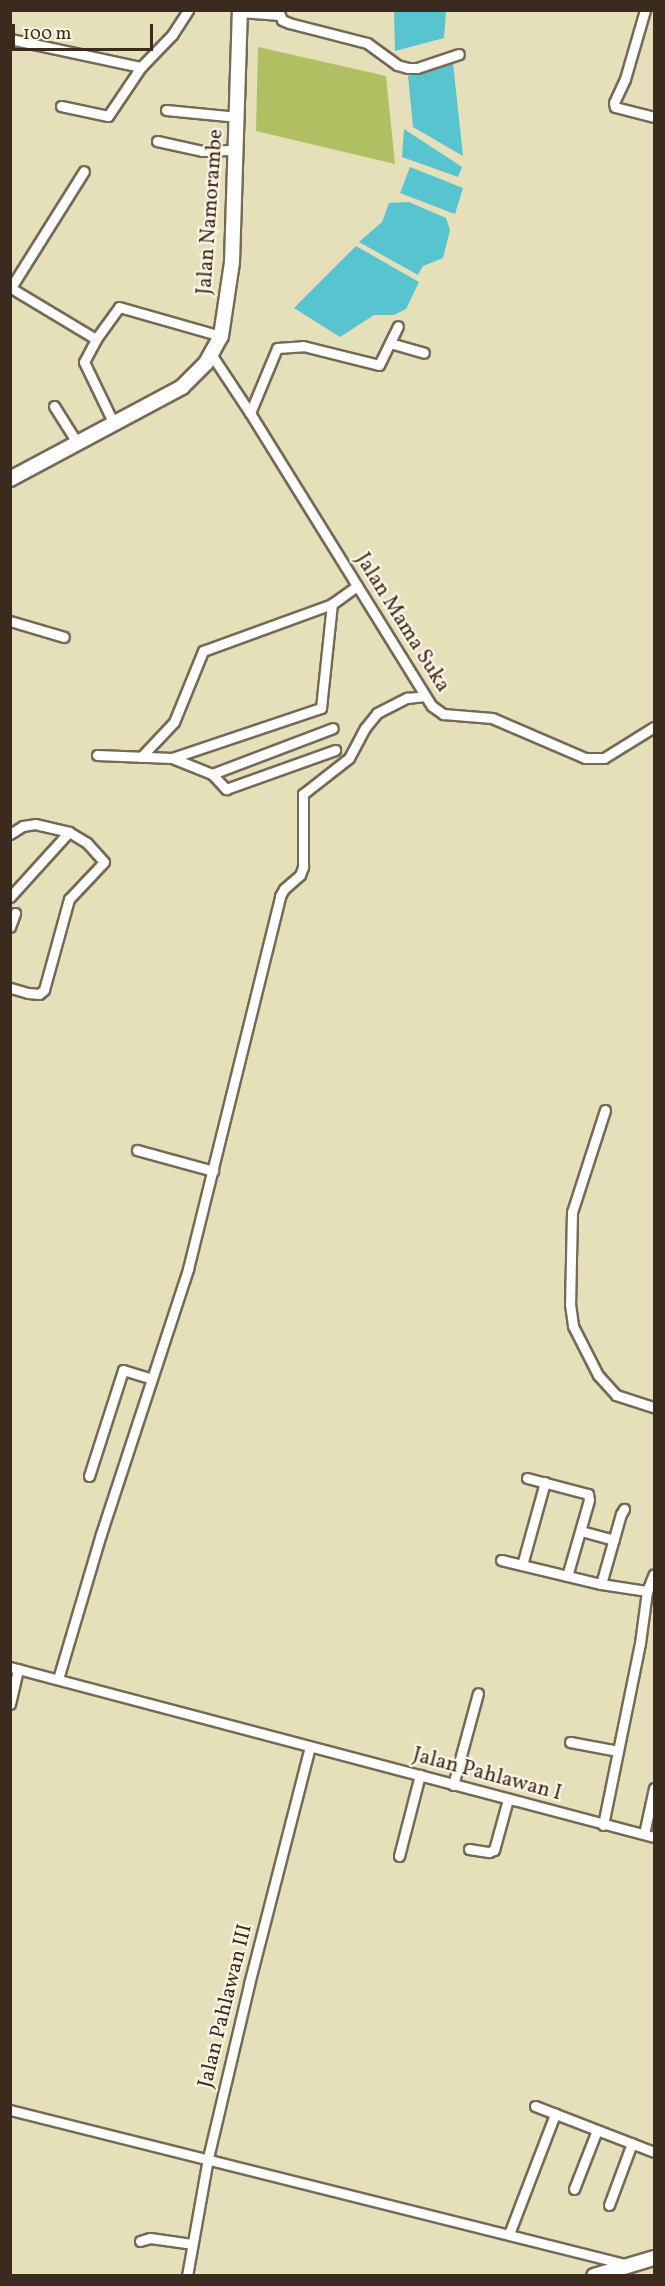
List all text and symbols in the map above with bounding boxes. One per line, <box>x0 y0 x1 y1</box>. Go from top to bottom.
scale bar <box>15 12 156 50</box>
text: 100 m <box>23 22 72 47</box>
street label: Jalan Namorambe <box>193 128 229 296</box>
street label: Jalan Mama Suka <box>349 549 455 697</box>
street label: Jalan Pahlawan I <box>410 1743 564 1807</box>
street label: Jalan Pahlawan III <box>193 1922 259 2090</box>

